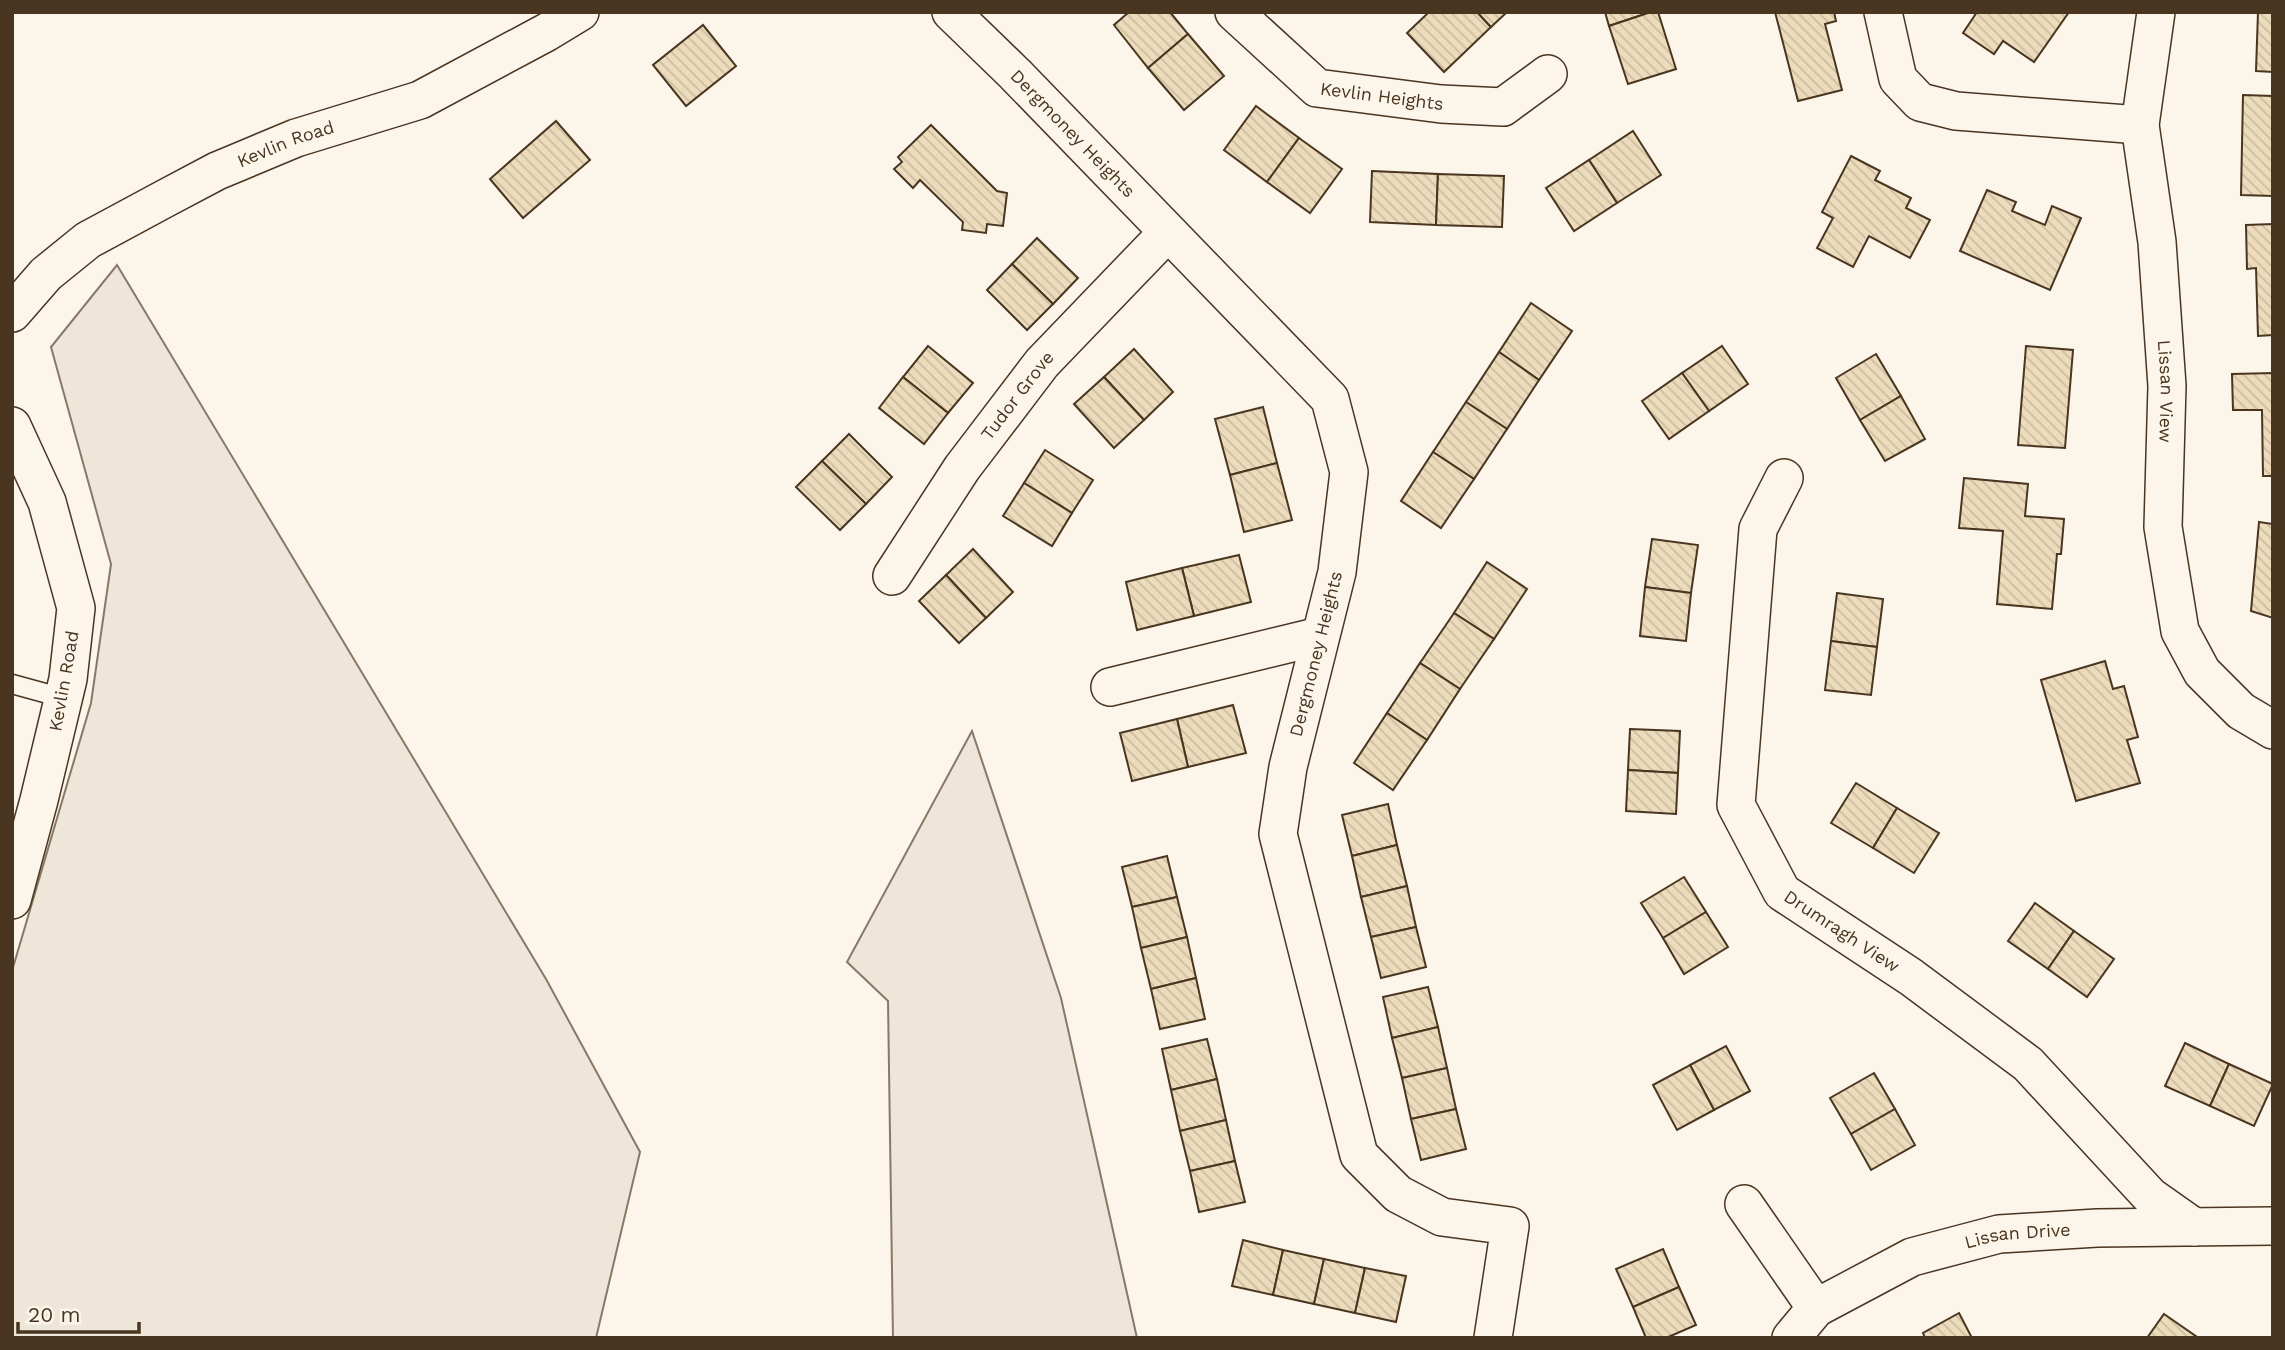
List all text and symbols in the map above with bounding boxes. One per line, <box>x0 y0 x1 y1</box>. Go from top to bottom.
street label: Dergmoney Heights <box>1006 65 1140 201</box>
street label: Kevlin Heights <box>1319 78 1445 114</box>
street label: Kevlin Road <box>234 116 337 171</box>
street label: Lissan View <box>2154 339 2178 443</box>
street label: Tudor Grove <box>976 346 1058 444</box>
street label: Dergmoney Heights <box>1285 569 1346 739</box>
street label: Kevlin Road <box>44 629 83 733</box>
street label: Drumragh View <box>1780 885 1904 976</box>
street label: Lissan Drive <box>1962 1219 2071 1253</box>
scale bar <box>18 1290 138 1334</box>
text: 20 m <box>28 1302 80 1327</box>

